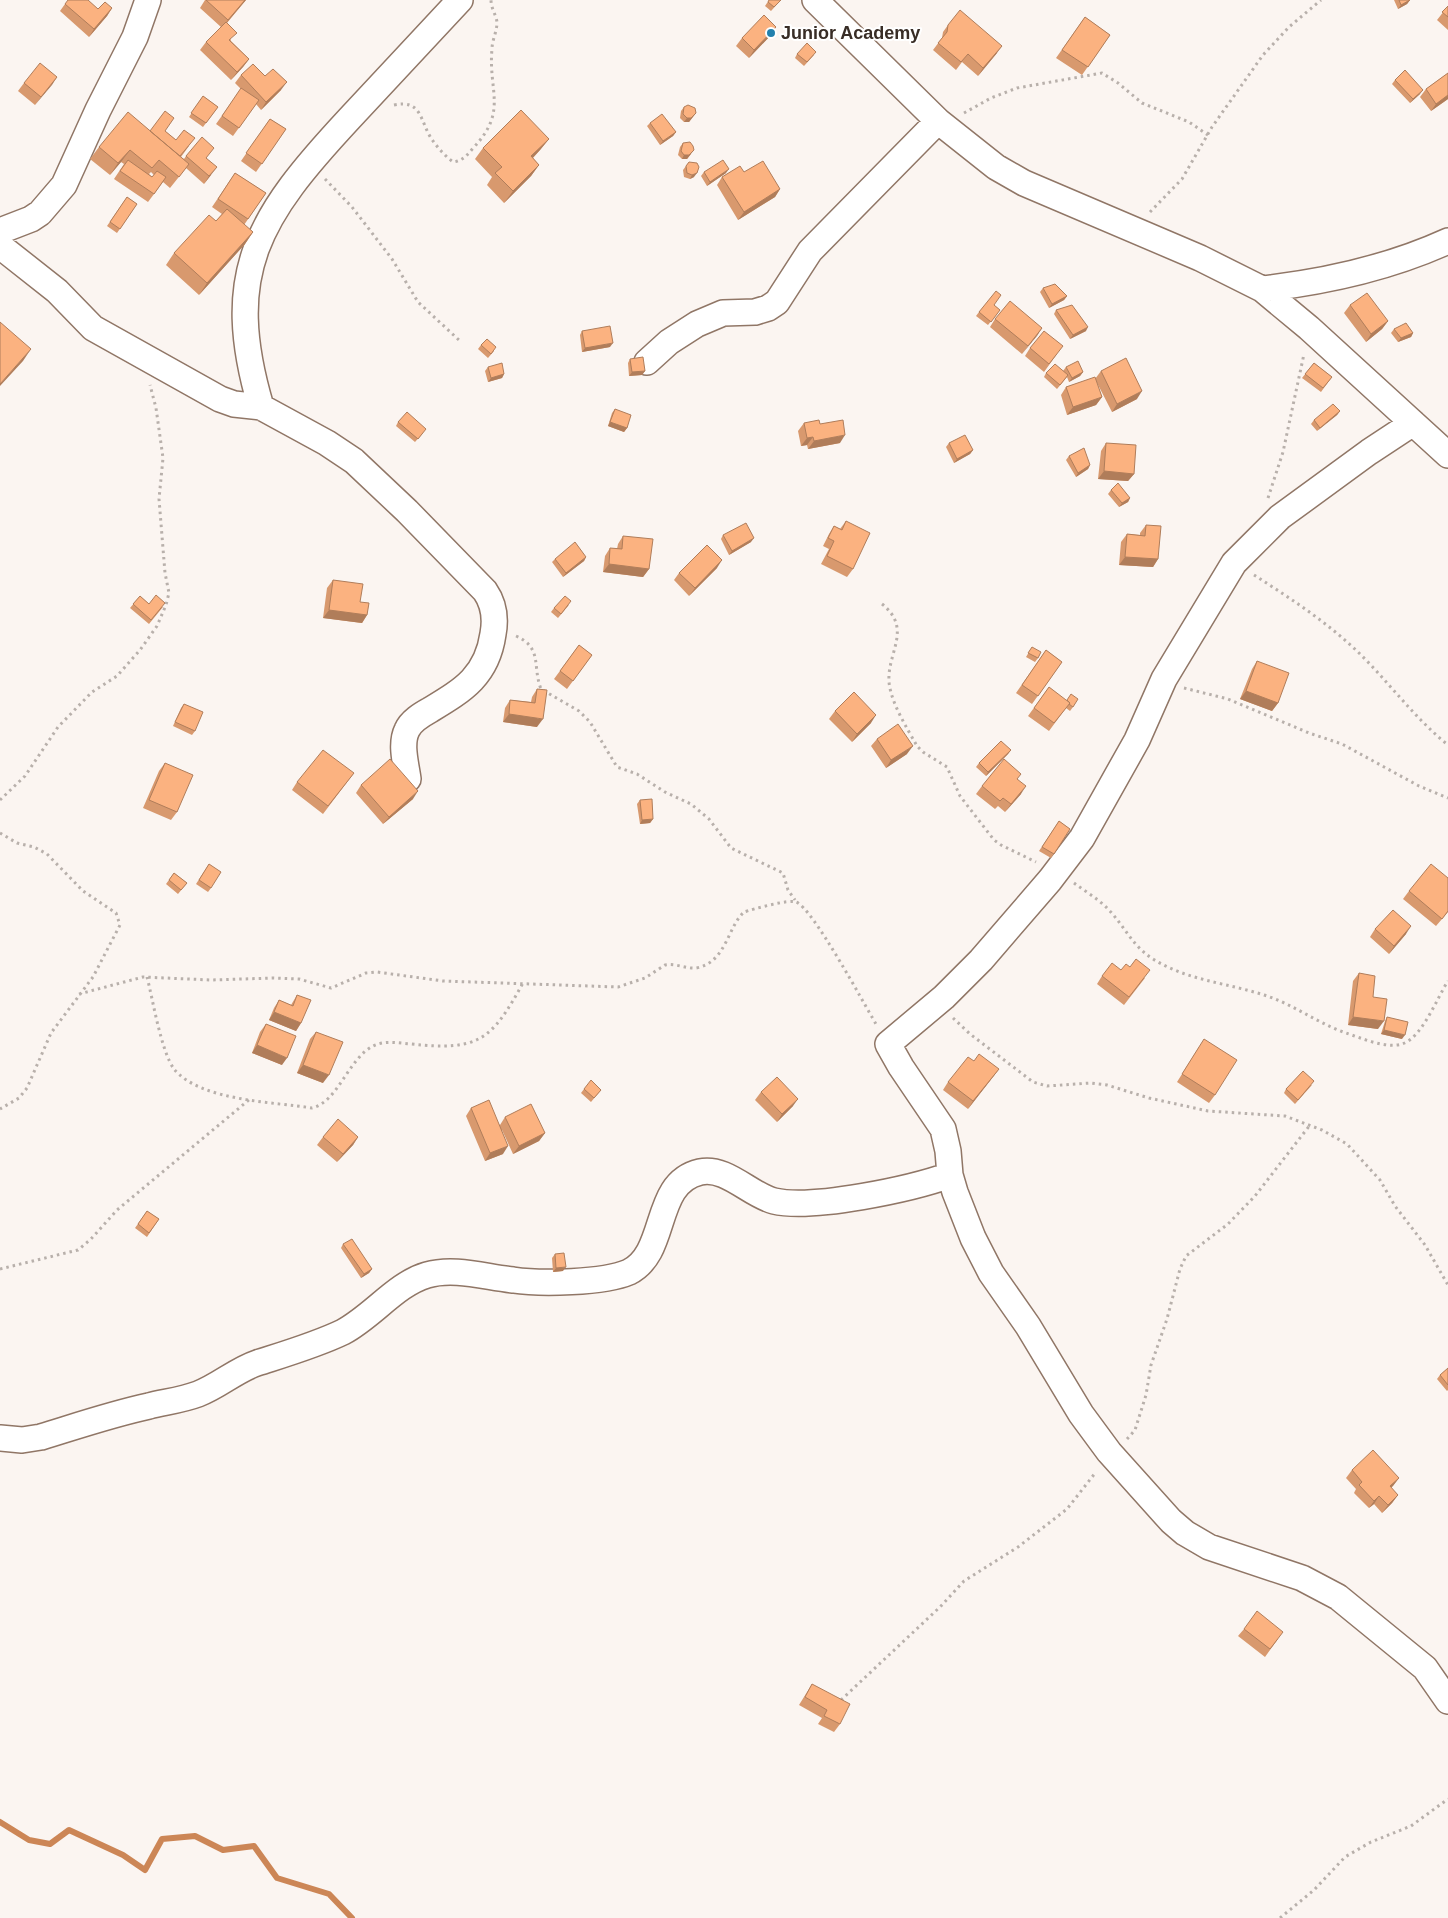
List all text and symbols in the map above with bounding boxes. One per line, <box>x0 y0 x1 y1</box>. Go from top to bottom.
place label: Junior Academy <box>781 23 920 43</box>
marker: Junior Academy <box>765 27 777 39</box>

